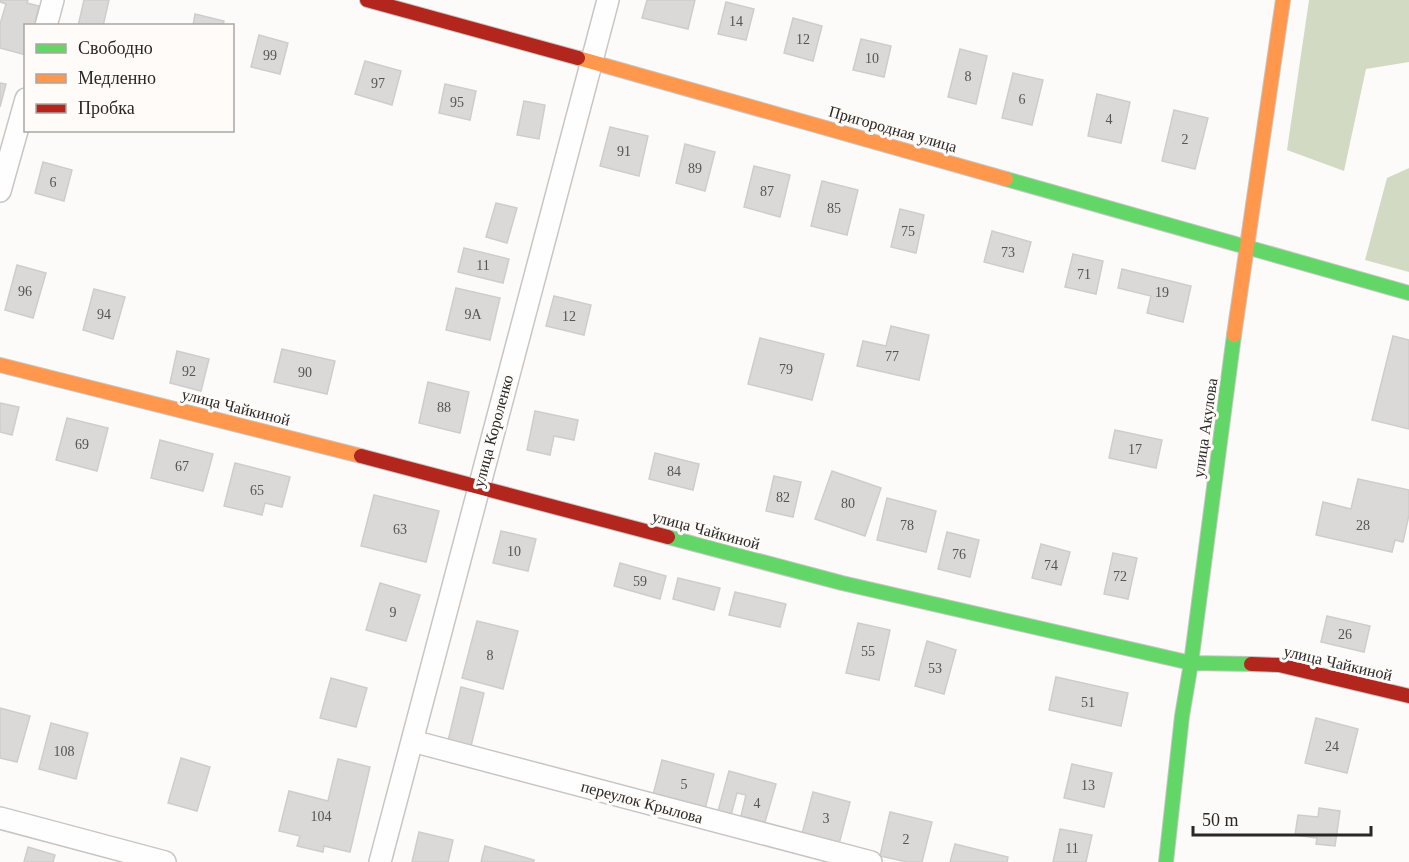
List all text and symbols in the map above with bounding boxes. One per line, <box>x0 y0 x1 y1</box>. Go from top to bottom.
house number: 14 <box>729 14 743 29</box>
legend <box>24 24 234 132</box>
house number: 12 <box>796 32 810 47</box>
text: Свободно <box>78 38 153 58</box>
house number: 99 <box>263 48 277 63</box>
house number: 10 <box>865 51 879 66</box>
text: Медленно <box>78 68 156 88</box>
house number: 8 <box>965 69 972 84</box>
house number: 97 <box>371 76 385 91</box>
house number: 6 <box>1019 92 1026 107</box>
house number: 95 <box>450 95 464 110</box>
text: Пробка <box>78 98 135 118</box>
street label: Пригородная улица <box>827 103 959 156</box>
house number: 4 <box>1106 112 1113 127</box>
house number: 2 <box>1182 132 1189 147</box>
house number: 91 <box>617 144 631 159</box>
house number: 89 <box>688 161 702 176</box>
house number: 6 <box>50 175 57 190</box>
house number: 87 <box>760 184 774 199</box>
house number: 85 <box>827 201 841 216</box>
house number: 75 <box>901 224 915 239</box>
house number: 73 <box>1001 245 1015 260</box>
house number: 11 <box>476 258 490 273</box>
house number: 71 <box>1077 267 1091 282</box>
house number: 96 <box>18 284 32 299</box>
house number: 19 <box>1155 285 1169 300</box>
house number: 94 <box>97 307 111 322</box>
house number: 9А <box>464 307 482 322</box>
house number: 12 <box>562 309 576 324</box>
house number: 77 <box>885 349 899 364</box>
house number: 79 <box>779 362 793 377</box>
house number: 92 <box>182 364 196 379</box>
house number: 90 <box>298 365 312 380</box>
street label: улица Короленко <box>470 373 517 489</box>
street label: улица Акулова <box>1190 377 1221 479</box>
street label: улица Чайкиной <box>180 385 292 430</box>
house number: 88 <box>437 400 451 415</box>
house number: 69 <box>75 437 89 452</box>
house number: 17 <box>1128 442 1142 457</box>
house number: 67 <box>175 459 189 474</box>
house number: 84 <box>667 464 681 479</box>
house number: 65 <box>250 483 264 498</box>
house number: 82 <box>776 490 790 505</box>
house number: 80 <box>841 496 855 511</box>
street label: улица Чайкиной <box>650 507 762 554</box>
house number: 78 <box>900 518 914 533</box>
house number: 28 <box>1356 518 1370 533</box>
house number: 63 <box>393 522 407 537</box>
house number: 10 <box>507 544 521 559</box>
house number: 76 <box>952 547 966 562</box>
house number: 74 <box>1044 558 1058 573</box>
house number: 72 <box>1113 569 1127 584</box>
house number: 59 <box>633 574 647 589</box>
house number: 9 <box>390 605 397 620</box>
house number: 26 <box>1338 627 1352 642</box>
street label: улица Чайкиной <box>1282 642 1394 685</box>
house number: 55 <box>861 644 875 659</box>
house number: 8 <box>487 648 494 663</box>
house number: 53 <box>928 661 942 676</box>
house number: 51 <box>1081 695 1095 710</box>
house number: 24 <box>1325 739 1339 754</box>
house number: 108 <box>54 744 75 759</box>
house number: 5 <box>681 777 688 792</box>
street label: переулок Крылова <box>579 778 705 827</box>
house number: 13 <box>1081 778 1095 793</box>
house number: 4 <box>754 796 761 811</box>
scale bar <box>1193 799 1372 837</box>
house number: 104 <box>311 809 332 824</box>
text: 50 m <box>1202 810 1239 830</box>
house number: 3 <box>823 811 830 826</box>
house number: 2 <box>903 832 910 847</box>
house number: 11 <box>1065 841 1079 856</box>

